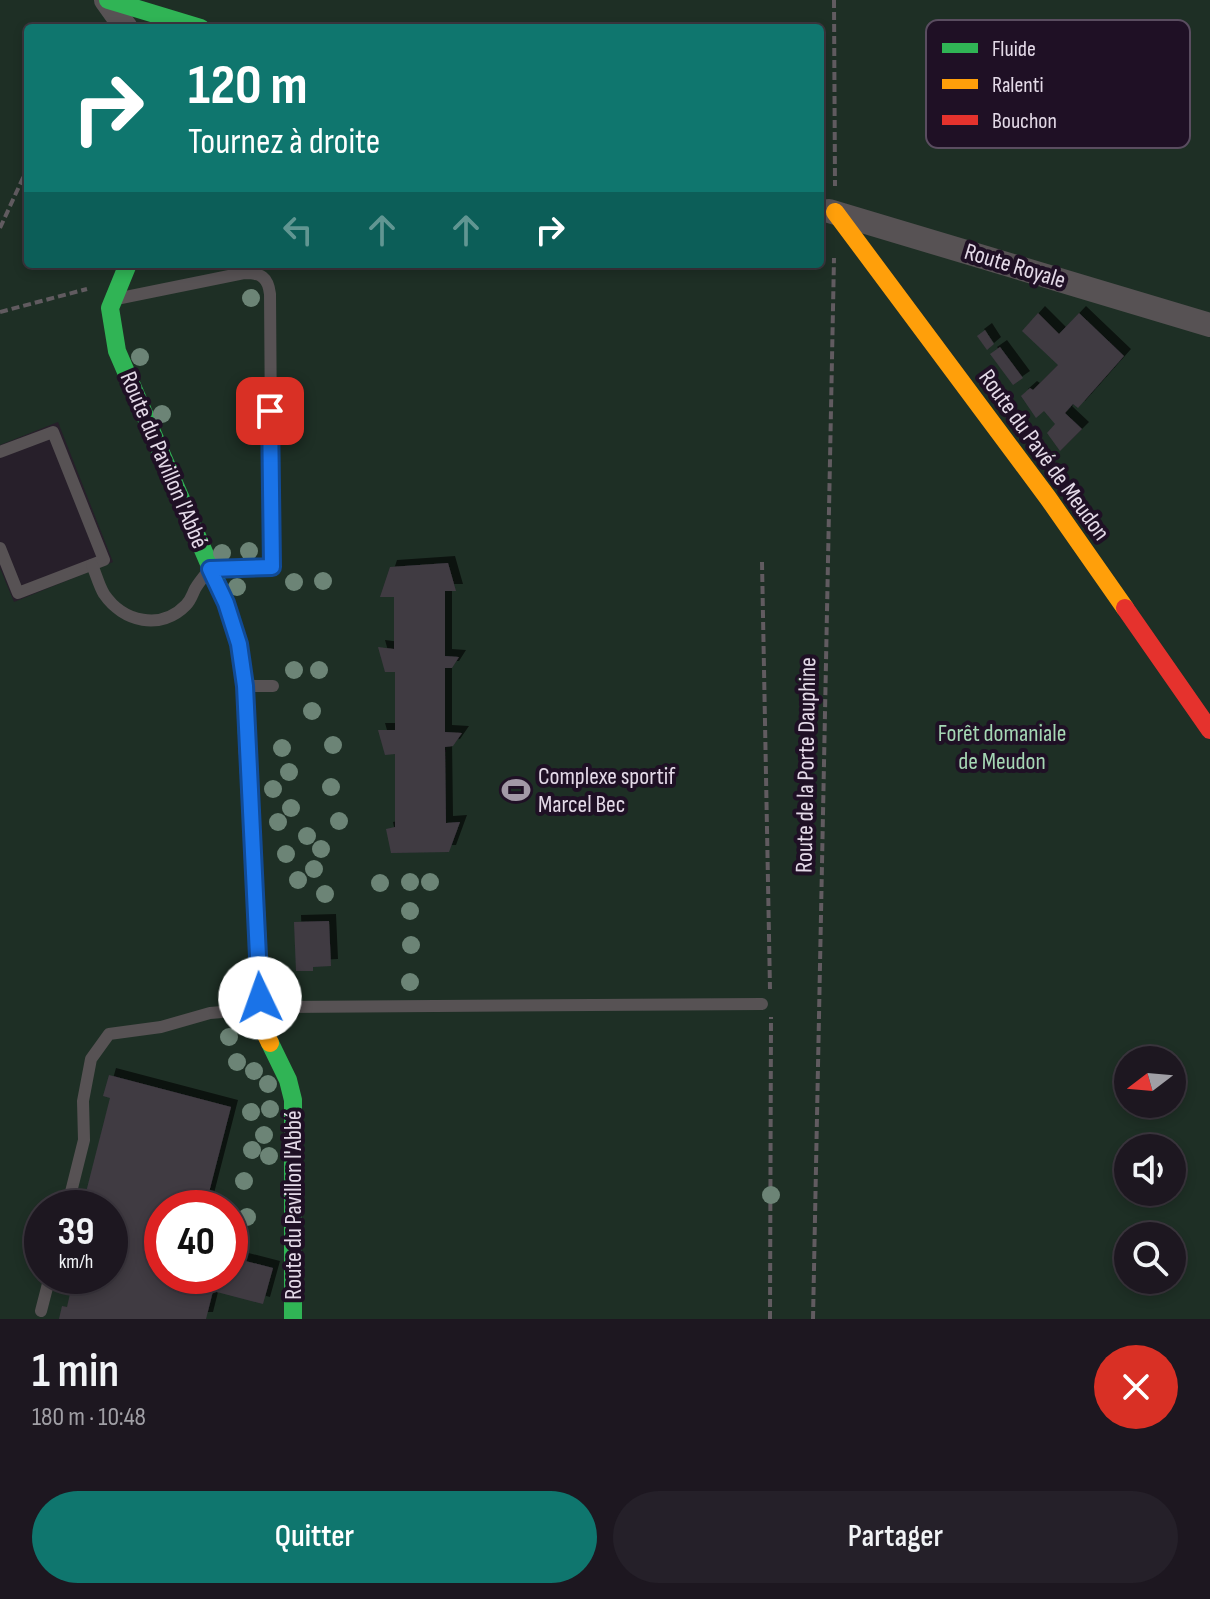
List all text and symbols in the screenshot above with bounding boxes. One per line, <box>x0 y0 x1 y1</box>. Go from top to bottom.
legend <box>926 20 1190 148</box>
text: Fluide <box>992 36 1036 63</box>
text: 120 m <box>188 53 308 120</box>
icon: right <box>56 56 160 160</box>
text: Ralenti <box>992 72 1044 99</box>
text: Bouchon <box>992 108 1057 135</box>
text: Tournez à droite <box>188 121 380 164</box>
icon: left <box>276 208 320 252</box>
icon: ahead <box>360 208 404 252</box>
icon: ahead <box>444 208 488 252</box>
icon: right <box>528 208 572 252</box>
street label: Route Royale <box>961 237 1069 295</box>
street label: Route du Pavé de Meudon <box>972 364 1116 546</box>
street label: Route du Pavillon l'Abbé <box>114 367 214 553</box>
pin <box>236 377 304 445</box>
icon: arrive <box>248 389 292 433</box>
street label: Route de la Porte Dauphine <box>790 657 822 873</box>
park label: Forêt domaniale de Meudon <box>938 719 1066 776</box>
place label: Complexe sportif Marcel Bec <box>538 762 676 819</box>
sports icon: Complexe sportif Marcel Bec <box>501 775 531 805</box>
position arrow <box>218 956 302 1040</box>
north arrow <box>1114 1046 1186 1118</box>
map controls <box>1114 1046 1186 1294</box>
street label: Route du Pavillon l'Abbé <box>279 1110 308 1300</box>
button: sound <box>1114 1134 1186 1206</box>
speed limit sign: 40 <box>144 1190 248 1294</box>
text: 39 <box>58 1208 94 1256</box>
button: search <box>1114 1222 1186 1294</box>
text: km/h <box>59 1250 93 1274</box>
text: 1 min <box>32 1343 119 1400</box>
button: close <box>1094 1345 1178 1429</box>
text: 180 m · 10:48 <box>32 1402 146 1433</box>
button: Quitter <box>32 1491 597 1583</box>
button: Partager <box>613 1491 1178 1583</box>

